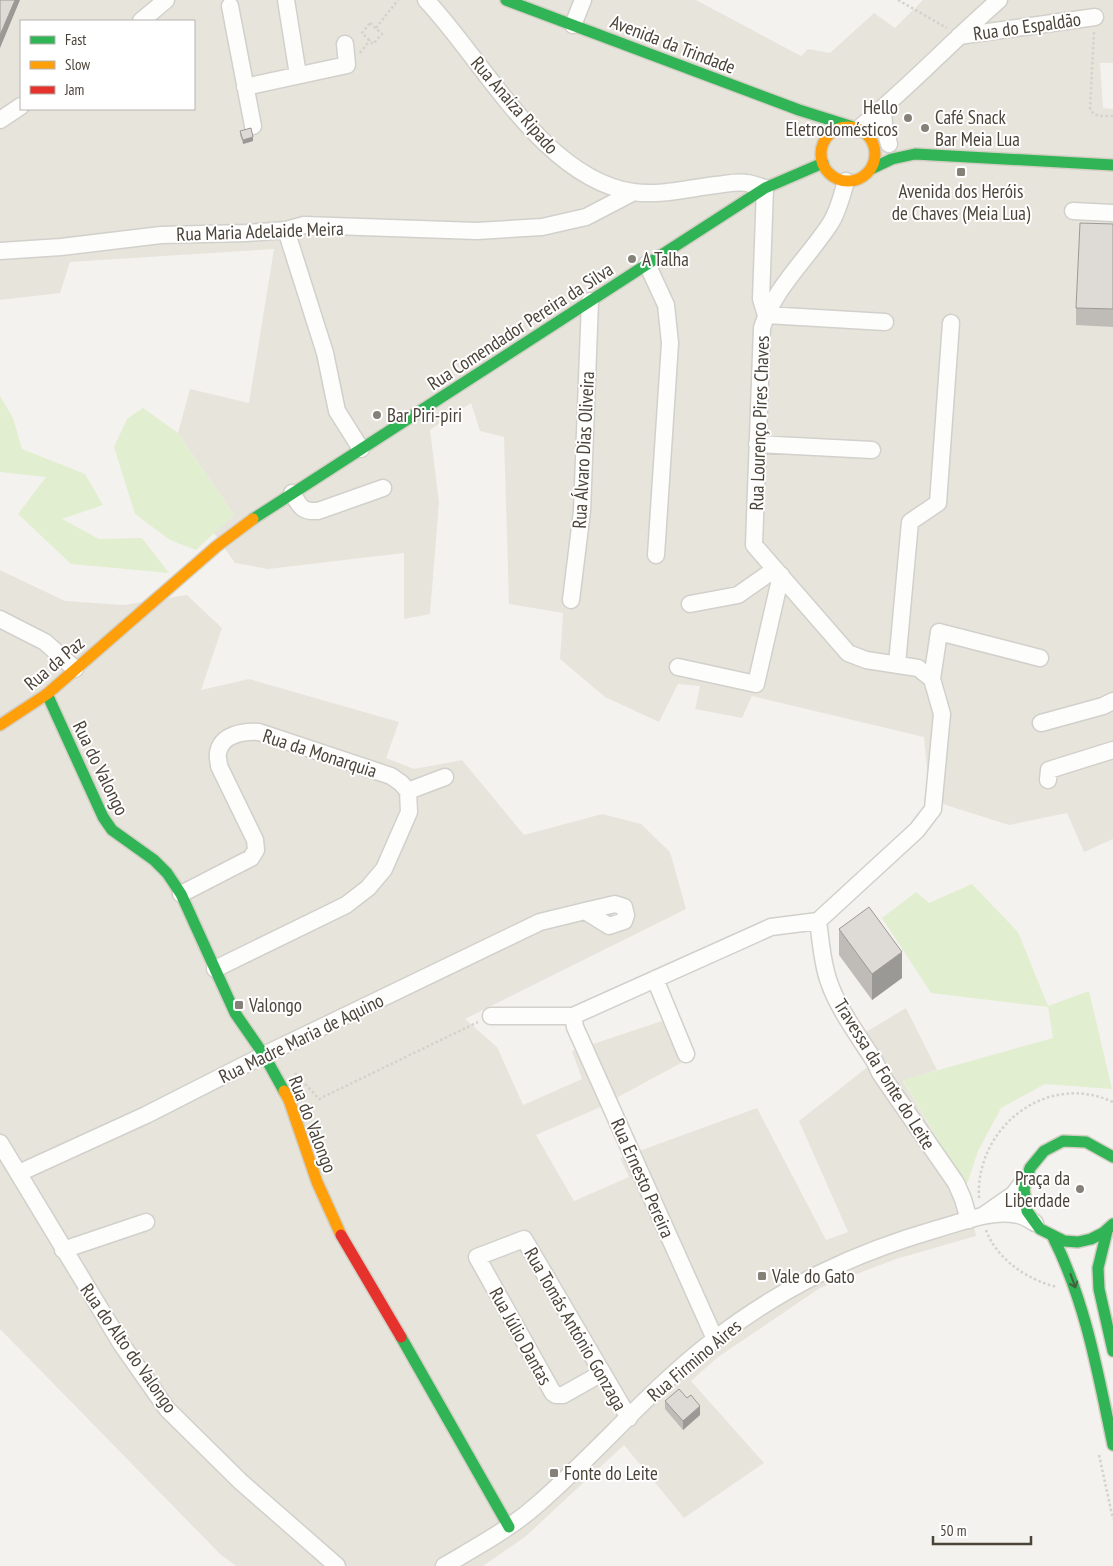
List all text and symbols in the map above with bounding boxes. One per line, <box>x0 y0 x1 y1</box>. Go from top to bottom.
street label: Rua do Espaldão <box>972 7 1082 45</box>
street label: Avenida da Trindade <box>607 9 739 79</box>
legend <box>20 20 195 110</box>
text: Fast <box>65 30 86 49</box>
street label: Rua Anaíza Ripado <box>466 51 564 159</box>
text: Slow <box>65 55 90 74</box>
text: Jam <box>64 80 84 99</box>
place label: Hello Eletrodomésticos <box>785 95 898 141</box>
place label: Café Snack Bar Meia Lua <box>935 105 1020 151</box>
marker: Hello Eletrodomésticos <box>902 112 914 124</box>
marker: Café Snack Bar Meia Lua <box>919 122 931 134</box>
marker: Avenida dos Heróis de Chaves (Meia Lua) <box>955 166 967 178</box>
place label: Avenida dos Heróis de Chaves (Meia Lua) <box>892 179 1031 225</box>
street label: Rua Maria Adelaide Meira <box>176 216 344 246</box>
place label: A Talha <box>642 247 689 271</box>
marker: A Talha <box>626 253 638 265</box>
street label: Rua Comendador Pereira da Silva <box>423 257 617 395</box>
street label: Rua Lourenço Pires Chaves <box>744 335 774 511</box>
street label: Rua Álvaro Dias Oliveira <box>567 371 599 529</box>
place label: Bar Piri-piri <box>387 403 462 427</box>
marker: Bar Piri-piri <box>371 409 383 421</box>
street label: Rua da Paz <box>19 631 89 695</box>
street label: Rua do Valongo <box>68 717 134 819</box>
street label: Rua da Monarquia <box>260 723 380 783</box>
street label: Rua Madre Maria de Aquino <box>215 988 387 1088</box>
place label: Valongo <box>248 993 302 1017</box>
street label: Travessa da Fonte do Leite <box>829 994 941 1154</box>
marker: Valongo <box>233 999 245 1011</box>
street label: Rua do Valongo <box>284 1072 342 1176</box>
street label: Rua Ernesto Pereira <box>606 1115 680 1241</box>
place label: Praça da Liberdade <box>1005 1166 1070 1212</box>
marker: Praça da Liberdade <box>1074 1183 1086 1195</box>
street label: Rua Tomás António Gonzaga <box>519 1243 633 1415</box>
place label: Vale do Gato <box>771 1264 855 1288</box>
marker: Vale do Gato <box>756 1270 768 1282</box>
one-way arrow <box>1069 1273 1079 1288</box>
street label: Rua do Alto do Valongo <box>75 1279 183 1417</box>
street label: Rua Júlio Dantas <box>484 1283 558 1389</box>
street label: Rua Firmino Aires <box>642 1314 746 1406</box>
place label: Fonte do Leite <box>564 1461 658 1485</box>
marker: Fonte do Leite <box>548 1467 560 1479</box>
scale bar <box>933 1514 1030 1546</box>
text: 50 m <box>940 1521 966 1540</box>

